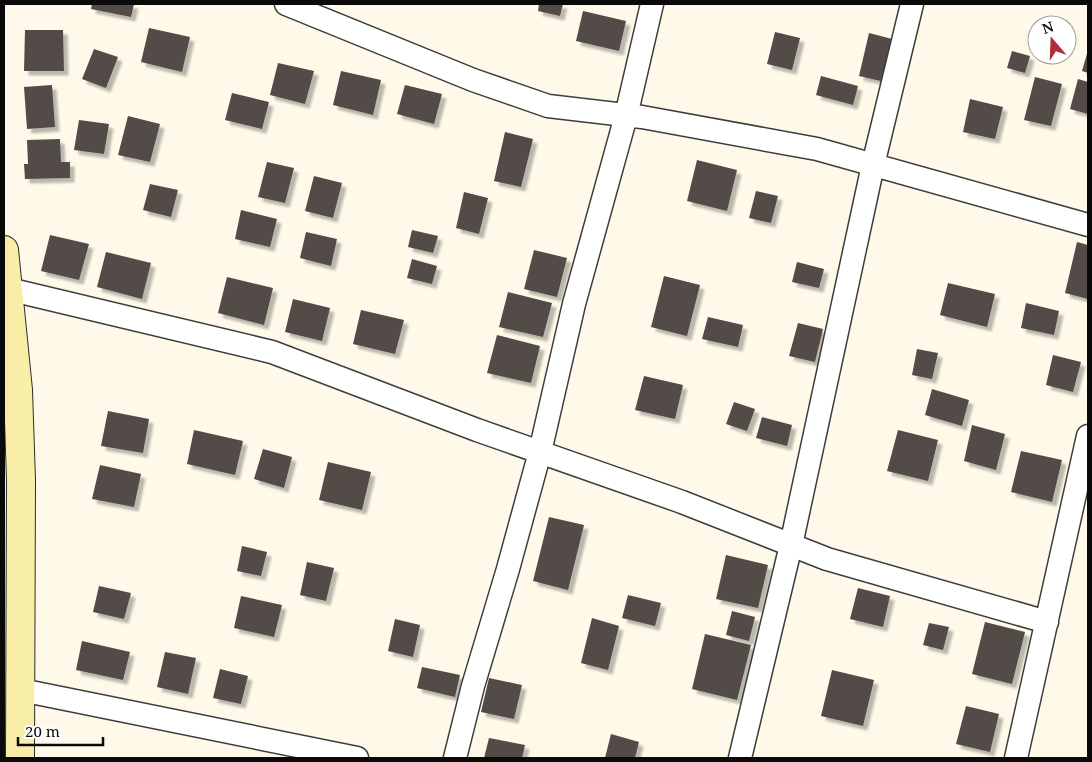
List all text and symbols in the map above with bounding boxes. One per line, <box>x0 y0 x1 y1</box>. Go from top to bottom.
north arrow <box>1027 15 1077 65</box>
text: N <box>1039 16 1056 38</box>
scale bar <box>18 714 102 746</box>
text: 20 m <box>25 721 60 741</box>

